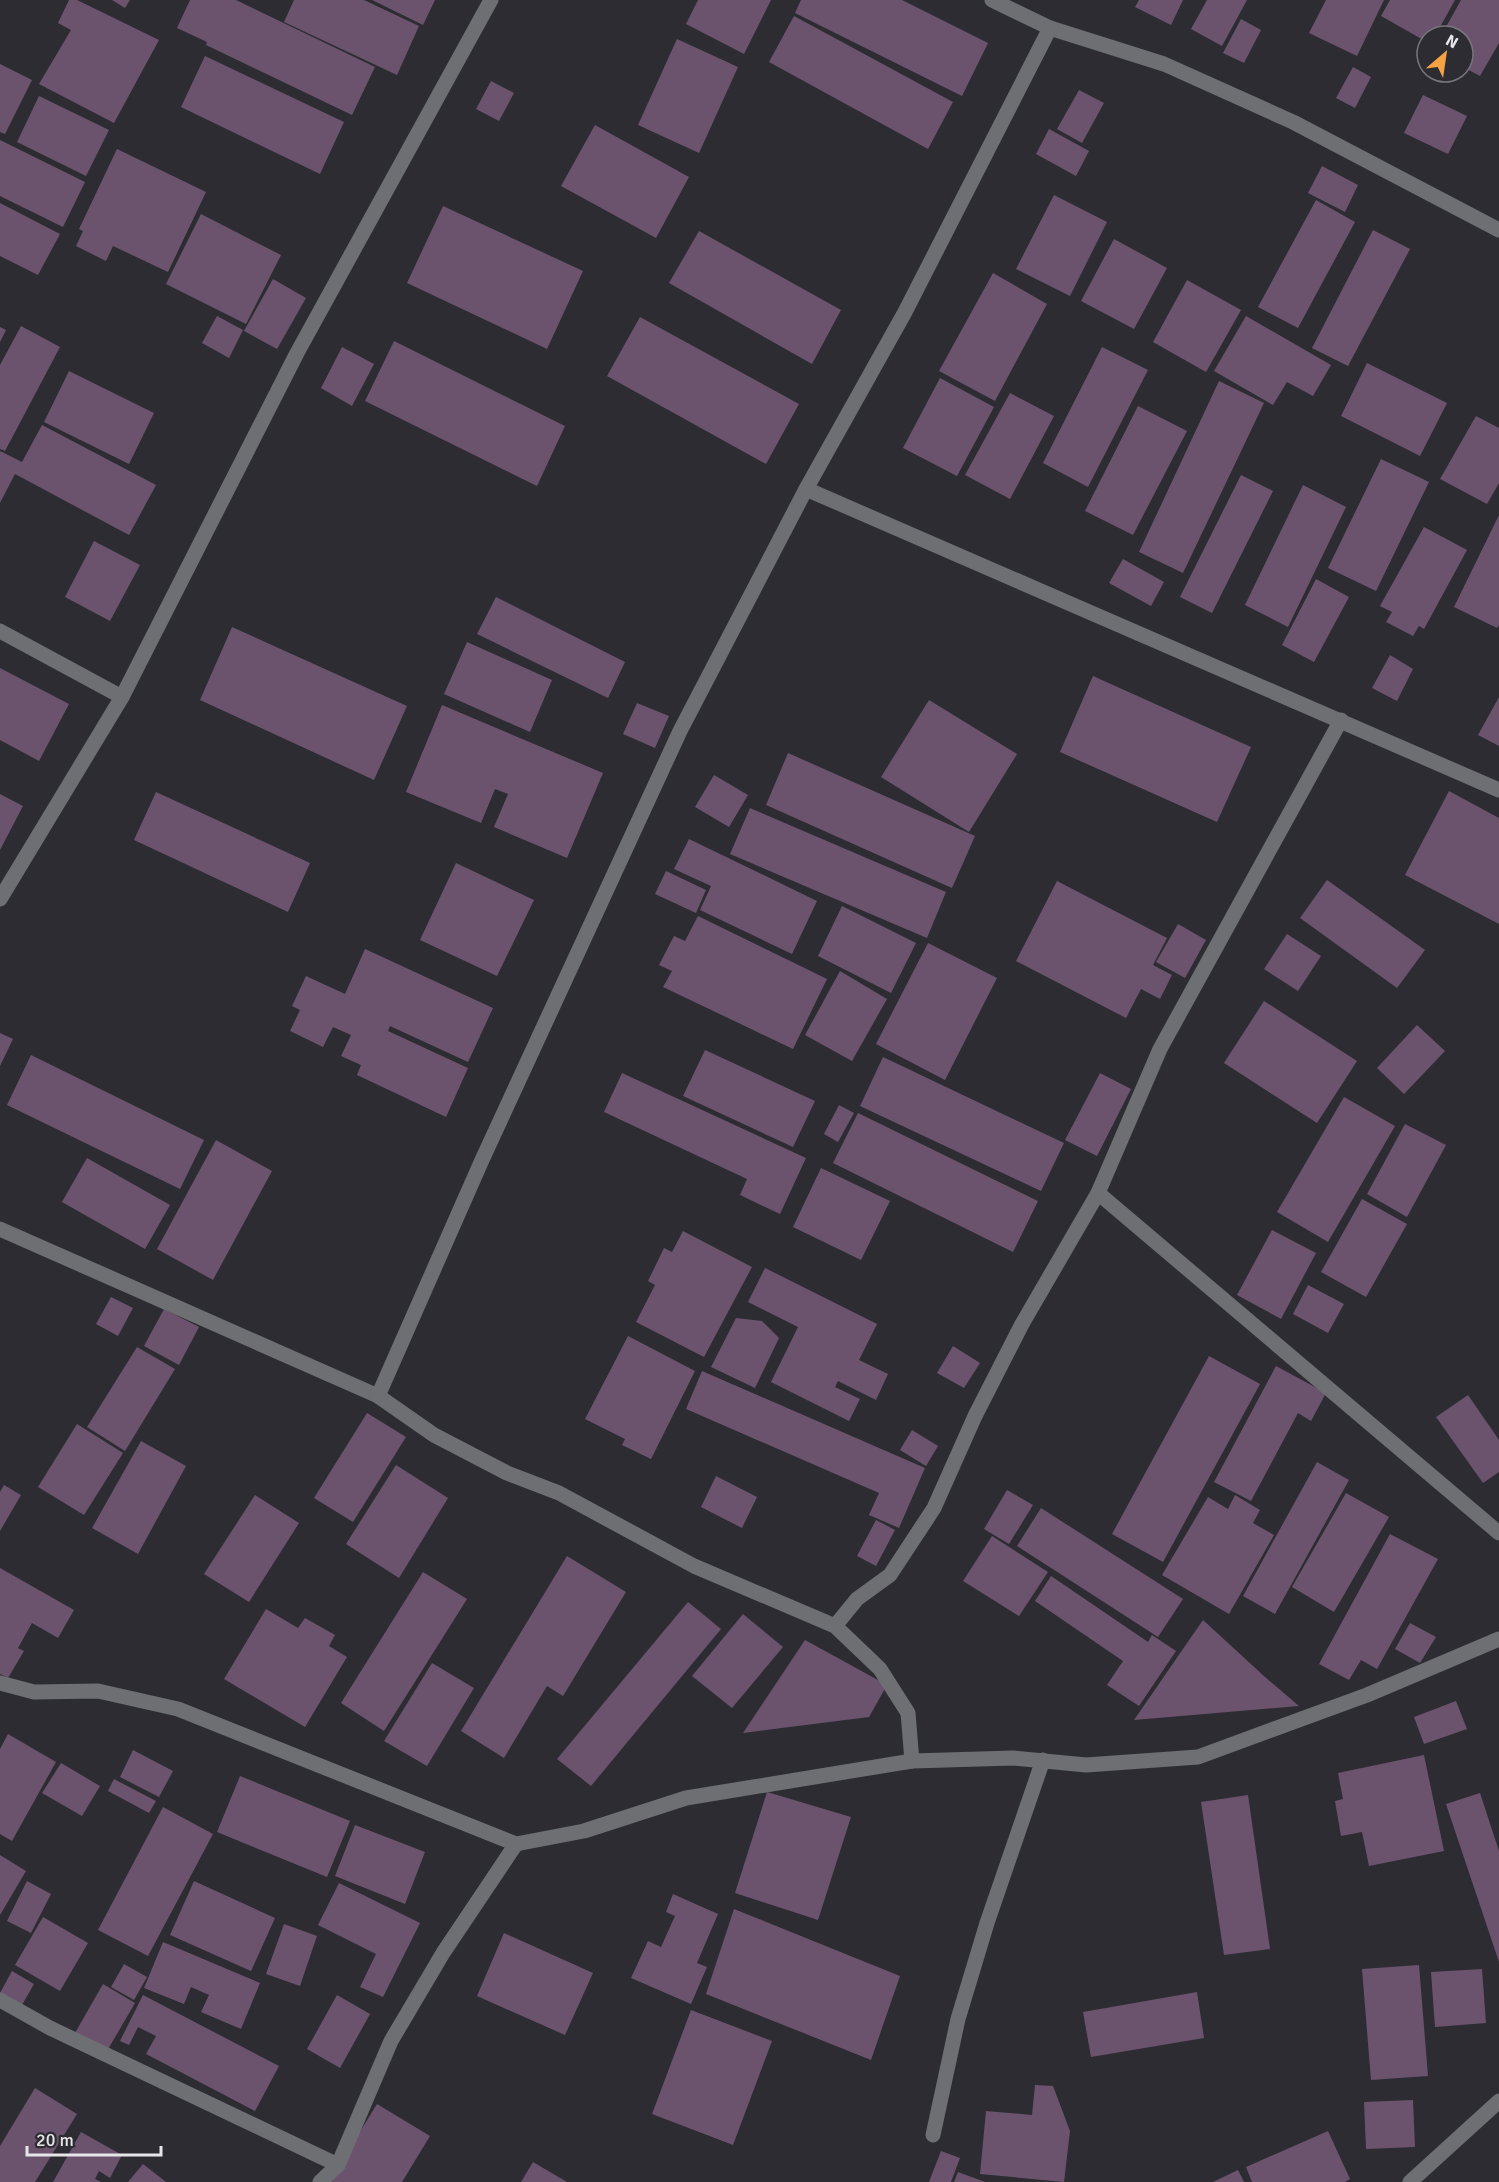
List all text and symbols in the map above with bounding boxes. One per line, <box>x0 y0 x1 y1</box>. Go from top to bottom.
north arrow <box>1415 24 1475 84</box>
text: N <box>1442 30 1462 53</box>
scale bar <box>27 2119 160 2157</box>
text: 20 m <box>36 2129 74 2151</box>

